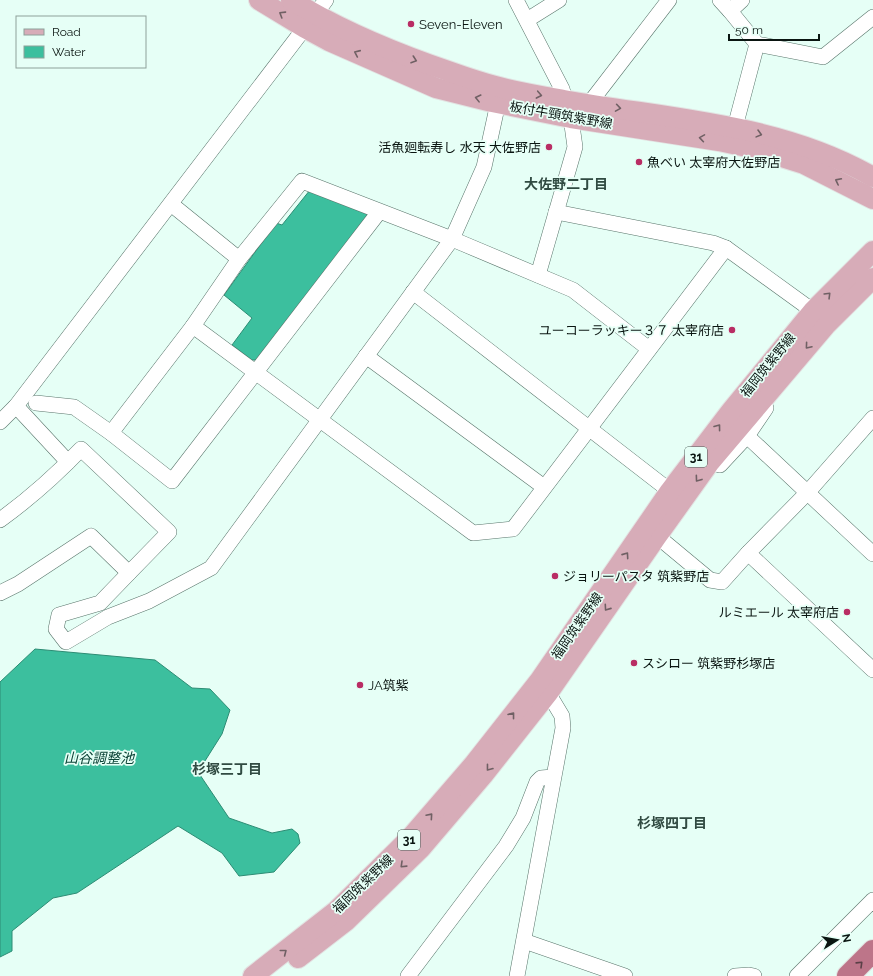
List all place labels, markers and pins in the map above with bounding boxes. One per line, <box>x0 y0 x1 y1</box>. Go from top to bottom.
place label: Seven-Eleven <box>419 17 503 32</box>
marker: Seven-Eleven <box>406 19 416 29</box>
place label: 活魚廻転寿し 水天 大佐野店 <box>378 140 541 155</box>
marker: 活魚廻転寿し 水天 大佐野店 <box>544 142 554 152</box>
place label: 魚べい 太宰府大佐野店 <box>647 155 780 170</box>
marker: 魚べい 太宰府大佐野店 <box>634 157 644 167</box>
place label: ユーコーラッキー３７ 太宰府店 <box>539 323 724 338</box>
marker: ユーコーラッキー３７ 太宰府店 <box>727 325 737 335</box>
place label: ジョリーパスタ 筑紫野店 <box>563 569 709 584</box>
marker: ジョリーパスタ 筑紫野店 <box>550 571 560 581</box>
place label: ルミエール 太宰府店 <box>719 605 839 620</box>
marker: ルミエール 太宰府店 <box>842 607 852 617</box>
place label: スシロー 筑紫野杉塚店 <box>642 656 775 671</box>
marker: スシロー 筑紫野杉塚店 <box>629 658 639 668</box>
place label: JA筑紫 <box>368 678 409 693</box>
marker: JA筑紫 <box>355 680 365 690</box>

